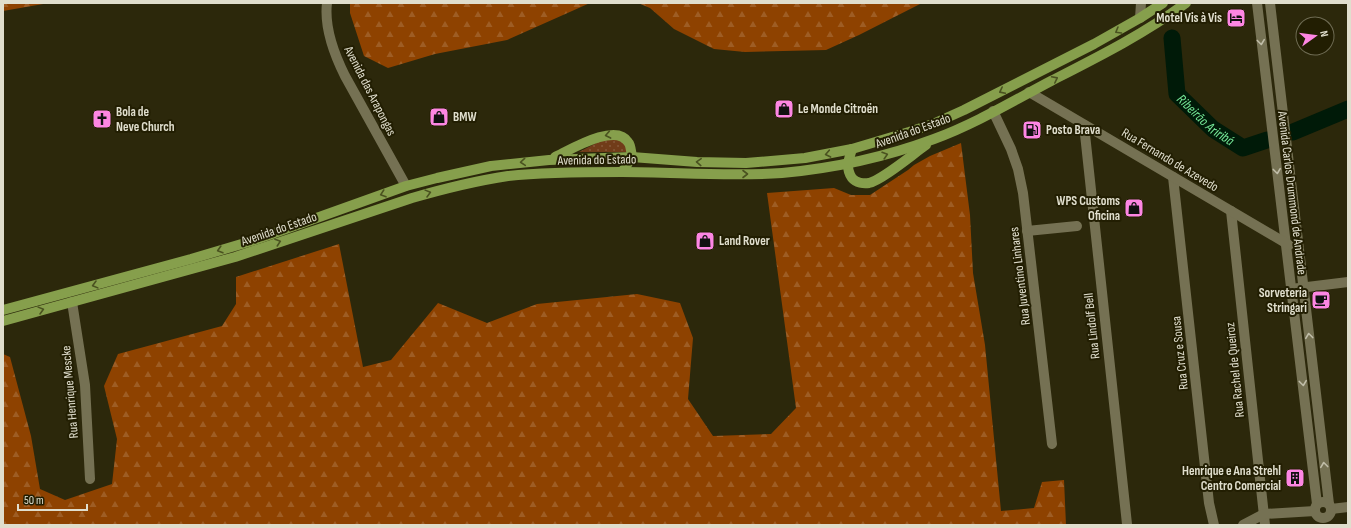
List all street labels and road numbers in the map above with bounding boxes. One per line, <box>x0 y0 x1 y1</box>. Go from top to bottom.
street label: Avenida das Arapongas <box>340 43 400 139</box>
street label: Avenida Carlos Drummond de Andrade <box>1274 109 1310 276</box>
street label: Avenida do Estado <box>872 110 953 152</box>
street label: Rua Fernando de Azevedo <box>1119 125 1221 195</box>
street label: Avenida do Estado <box>557 151 636 169</box>
street label: Avenida do Estado <box>238 209 319 250</box>
street label: Rua Juventino Linhares <box>1006 226 1034 326</box>
street label: Rua Lindolf Bell <box>1081 292 1103 360</box>
street label: Rua Cruz e Sousa <box>1168 315 1192 391</box>
street label: Rua Rachel de Queiroz <box>1222 321 1248 418</box>
street label: Rua Henrique Mescke <box>58 345 82 439</box>

